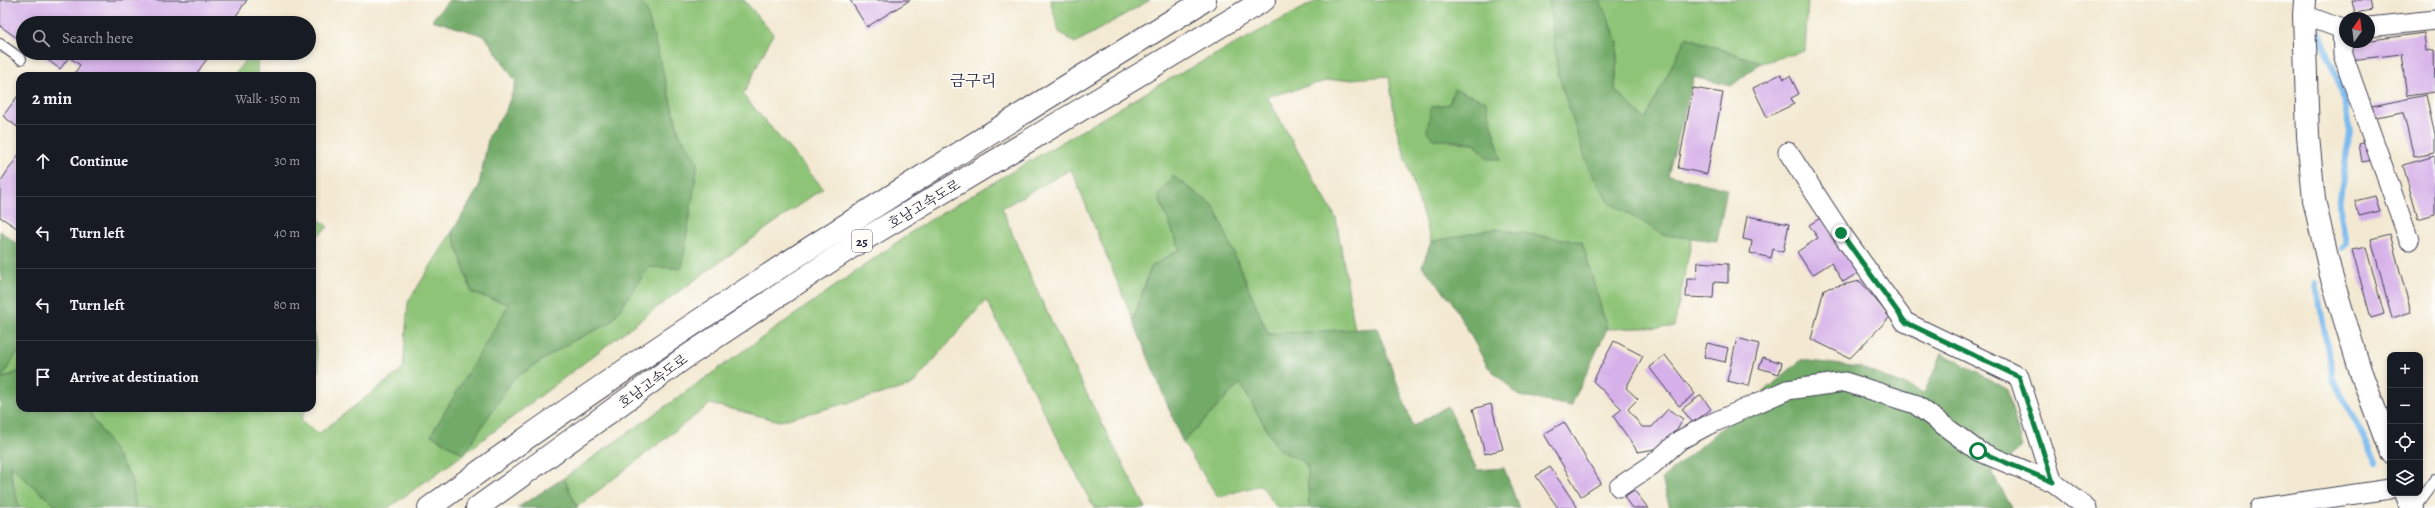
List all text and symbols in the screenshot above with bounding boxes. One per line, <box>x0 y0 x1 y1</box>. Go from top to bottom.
north arrow <box>2339 12 2375 48</box>
search box <box>16 16 316 60</box>
icon: search <box>30 27 52 49</box>
text: Search here <box>62 28 133 48</box>
district label: 금구리 <box>950 70 996 92</box>
text: 2 min <box>32 87 72 110</box>
text: Walk · 150 m <box>235 90 300 107</box>
icon: ahead <box>32 150 54 172</box>
text: Continue <box>70 151 128 171</box>
text: 30 m <box>274 152 300 169</box>
street label: 호남고속도로 <box>885 175 964 233</box>
icon: left <box>32 222 54 244</box>
text: Turn left <box>70 223 125 243</box>
text: 40 m <box>274 224 300 241</box>
route end <box>1832 224 1850 242</box>
road number: 25 <box>852 230 872 252</box>
icon: left <box>32 294 54 316</box>
text: Turn left <box>70 295 125 315</box>
text: 80 m <box>273 296 300 313</box>
street label: 호남고속도로 <box>615 350 692 413</box>
map controls <box>2387 352 2423 496</box>
button: + <box>2387 352 2423 388</box>
icon: arrive <box>32 366 54 388</box>
text: Arrive at destination <box>70 367 199 387</box>
button: − <box>2387 388 2423 424</box>
button: locate <box>2387 424 2423 460</box>
route start <box>1969 442 1987 460</box>
button: layers <box>2387 460 2423 496</box>

